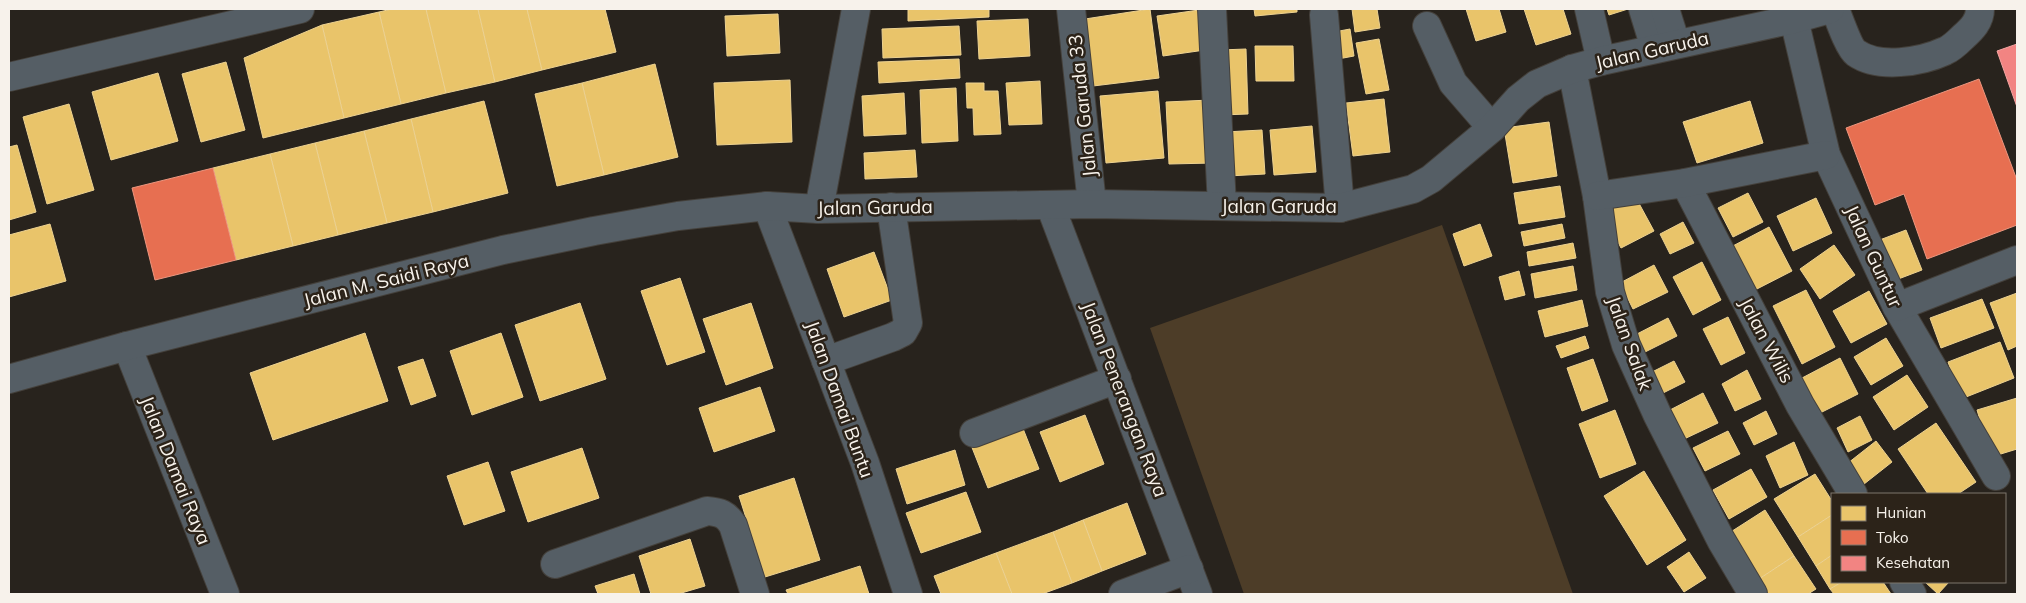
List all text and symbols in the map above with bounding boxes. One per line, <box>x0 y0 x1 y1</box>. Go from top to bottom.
street label: Jalan Garuda <box>1593 25 1711 75</box>
street label: Jalan Garuda 33 <box>1063 33 1101 179</box>
street label: Jalan Garuda <box>817 194 933 220</box>
street label: Jalan Garuda <box>1221 194 1337 218</box>
street label: Jalan Guntur <box>1840 201 1908 311</box>
street label: Jalan M. Saidi Raya <box>301 248 471 312</box>
street label: Jalan Salak <box>1602 293 1658 394</box>
street label: Jalan Wilis <box>1734 293 1800 387</box>
street label: Jalan Penerangan Raya <box>1077 298 1173 500</box>
street label: Jalan Damai Buntu <box>800 317 880 481</box>
street label: Jalan Damai Raya <box>135 392 217 548</box>
legend <box>1831 493 2006 583</box>
text: Hunian <box>1876 503 1926 522</box>
text: Toko <box>1876 528 1909 547</box>
text: Kesehatan <box>1876 553 1950 572</box>

